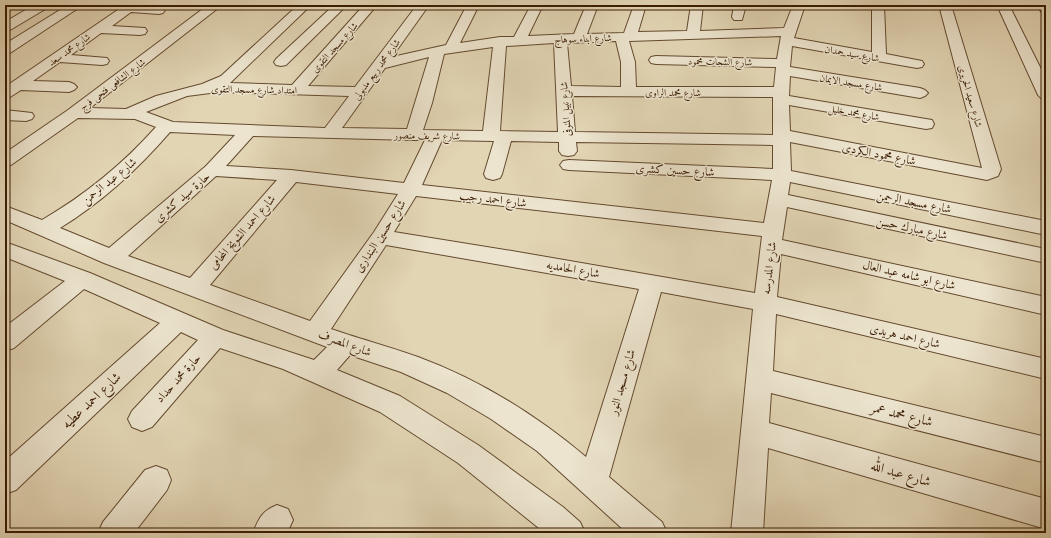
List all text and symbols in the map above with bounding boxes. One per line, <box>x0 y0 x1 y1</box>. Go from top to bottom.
street label: شارع مسجد التقوى <box>308 19 363 77</box>
street label: شارع محمد سعد <box>46 30 95 71</box>
street label: شارع ابناء سوهاج <box>554 31 612 49</box>
street label: شارع محمد ربيع مدبولى <box>350 36 406 104</box>
street label: شارع سيد حمدان <box>823 42 881 68</box>
street label: شارع الشحات محمود <box>688 54 753 72</box>
street label: شارع الشافعى فتحى فرج <box>77 55 150 116</box>
street label: شارع سعيد الحريرى <box>953 63 986 130</box>
street label: شارع مسجد الايمان <box>818 71 884 97</box>
street label: شارع نبيل المنوفى <box>557 81 577 137</box>
street label: امتداد شارع مسجد التقوى <box>211 82 297 100</box>
street label: شارع محمد الراوى <box>645 86 701 102</box>
street label: شارع محمد خليل <box>827 102 881 126</box>
street label: شارع شريف منصور <box>393 128 460 146</box>
street label: شارع محمود الكردى <box>840 139 917 172</box>
street label: شارع عبد الرحمن <box>78 154 142 210</box>
street label: شارع حسين كشرى <box>635 160 715 183</box>
street label: حارة سيد كشرى <box>151 168 213 226</box>
street label: شارع احمد رجب <box>458 187 528 214</box>
street label: شارع مسجد الرحمن <box>875 187 953 220</box>
street label: شارع احمد الشويخ المحامى <box>205 191 281 275</box>
street label: شارع حسين البندارى <box>350 196 412 277</box>
street label: شارع مبارك حسن <box>874 213 949 246</box>
street label: شارع المدرسه <box>758 241 783 295</box>
street label: شارع الحامديه <box>544 256 601 285</box>
street label: شارع ابو شامه عبد العال <box>860 257 957 296</box>
street label: شارع احمد هريدى <box>868 320 942 355</box>
street label: شارع المصرف <box>315 326 374 363</box>
street label: شارع مسجد النور <box>605 347 642 418</box>
street label: حارة محمد حداد <box>152 350 204 405</box>
street label: شارع احمد عطيه <box>58 368 127 434</box>
street label: شارع محمد عمر <box>866 397 935 433</box>
street label: شارع عبد الله <box>868 454 934 493</box>

